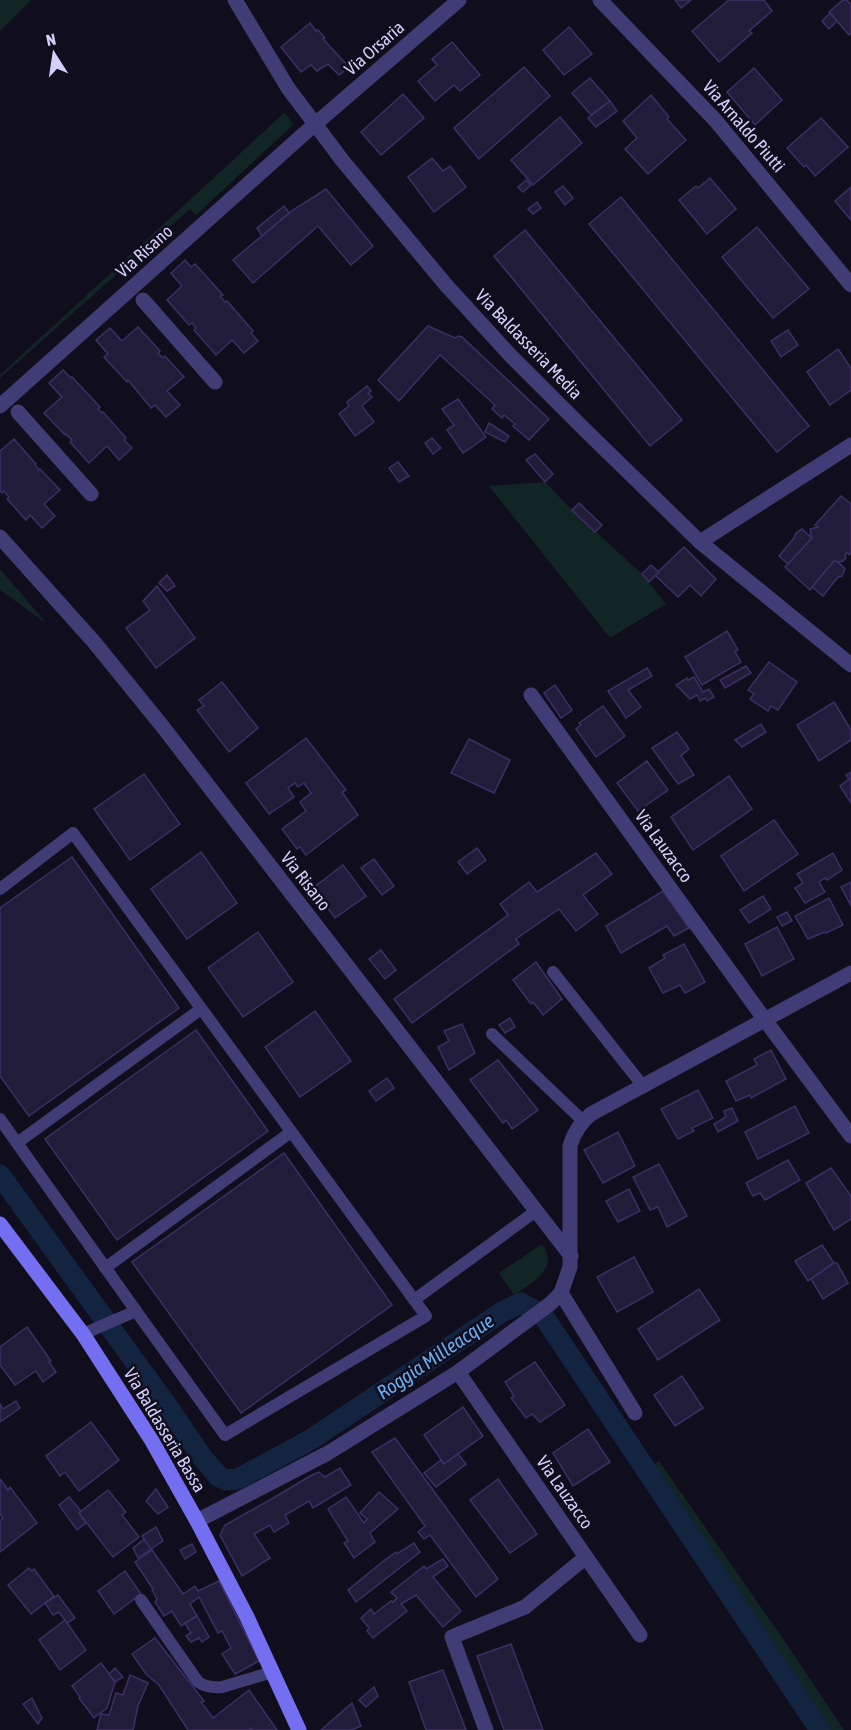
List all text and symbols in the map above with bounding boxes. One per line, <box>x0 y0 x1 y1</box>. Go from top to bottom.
street label: Via Orsaria <box>340 16 408 80</box>
north arrow <box>24 24 84 84</box>
text: N <box>44 30 57 49</box>
street label: Via Arnaldo Piutti <box>698 76 790 176</box>
street label: Via Risano <box>111 220 177 282</box>
street label: Via Baldasseria Media <box>471 285 587 403</box>
street label: Via Lauzacco <box>631 806 697 886</box>
street label: Via Risano <box>277 847 335 915</box>
water label: Roggia Milleacque <box>372 1308 498 1404</box>
street label: Via Baldasseria Bassa <box>120 1364 210 1496</box>
street label: Via Lauzacco <box>532 1451 598 1533</box>

